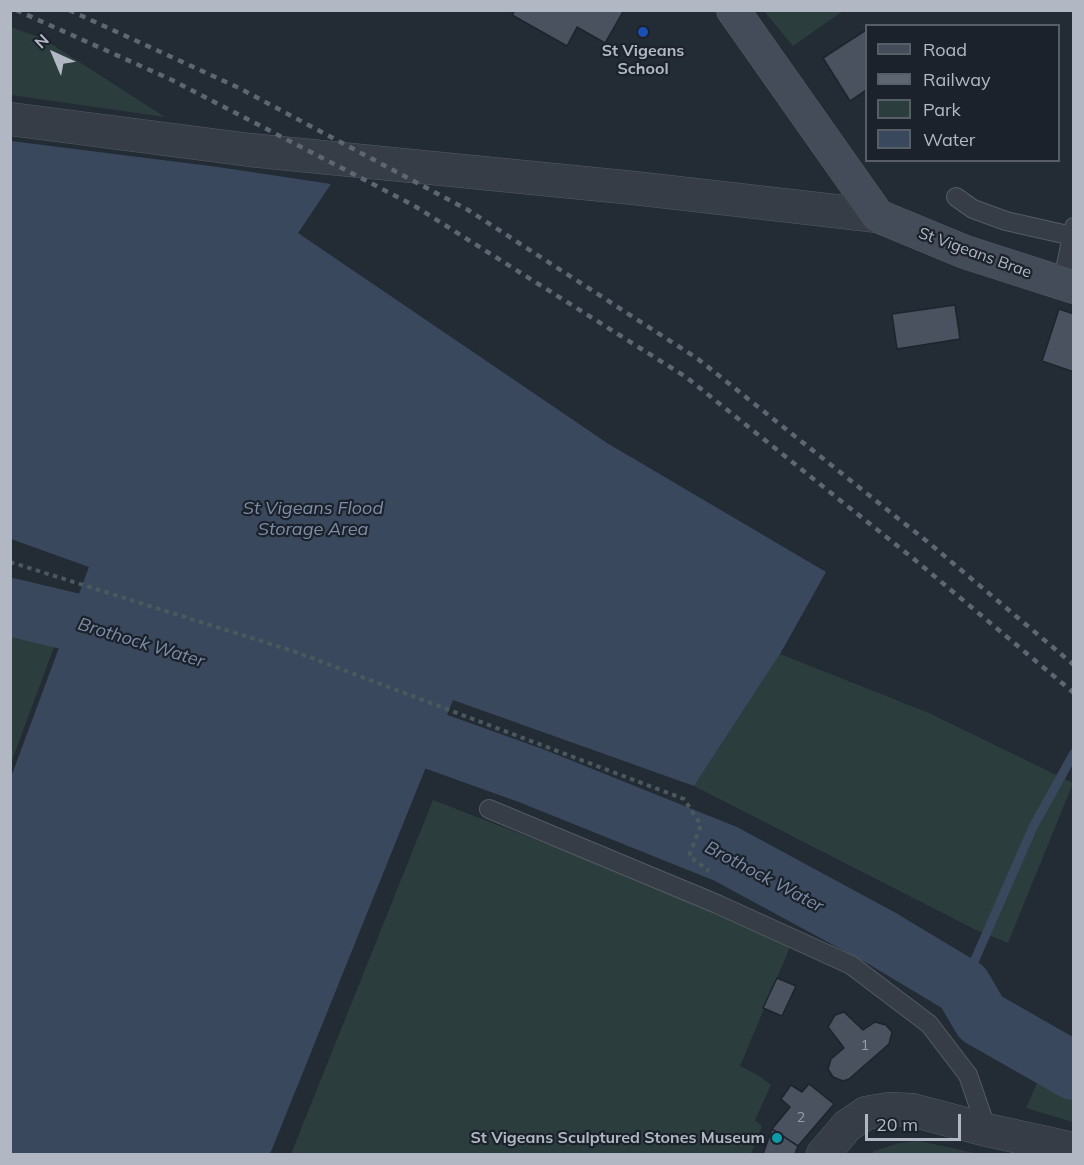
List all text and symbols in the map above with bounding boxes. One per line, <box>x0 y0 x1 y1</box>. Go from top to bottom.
north arrow <box>24 24 84 84</box>
legend <box>865 24 1060 162</box>
marker: St Vigeans School <box>636 25 650 39</box>
text: N <box>30 30 53 52</box>
text: Road <box>923 38 967 61</box>
place label: St Vigeans School <box>602 41 684 79</box>
text: Railway <box>923 68 991 91</box>
text: Park <box>923 98 961 121</box>
text: Water <box>923 128 975 151</box>
street label: St Vigeans Brae <box>916 224 1034 282</box>
water label: St Vigeans Flood Storage Area <box>243 498 383 540</box>
water label: Brothock Water <box>75 613 207 673</box>
water label: Brothock Water <box>701 837 827 917</box>
house number: 1 <box>861 1038 869 1054</box>
scale bar <box>868 1102 964 1140</box>
house number: 2 <box>797 1110 805 1126</box>
text: 20 m <box>876 1113 918 1136</box>
place label: St Vigeans Sculptured Stones Museum <box>470 1128 765 1148</box>
marker: St Vigeans Sculptured Stones Museum <box>770 1131 784 1145</box>

